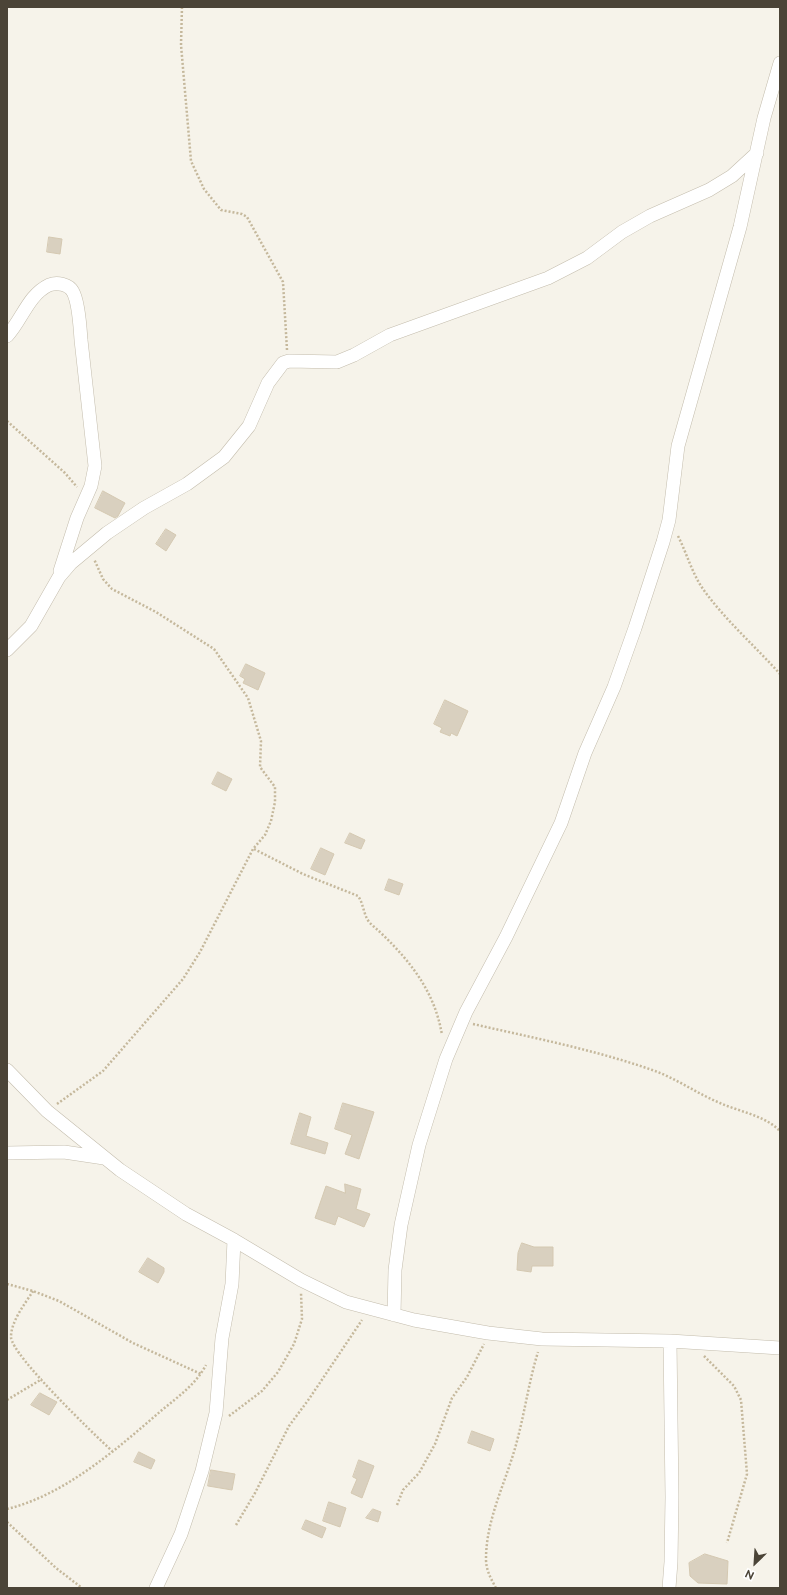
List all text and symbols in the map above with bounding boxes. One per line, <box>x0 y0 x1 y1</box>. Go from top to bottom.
north arrow <box>735 1543 775 1583</box>
text: N <box>743 1567 756 1582</box>

